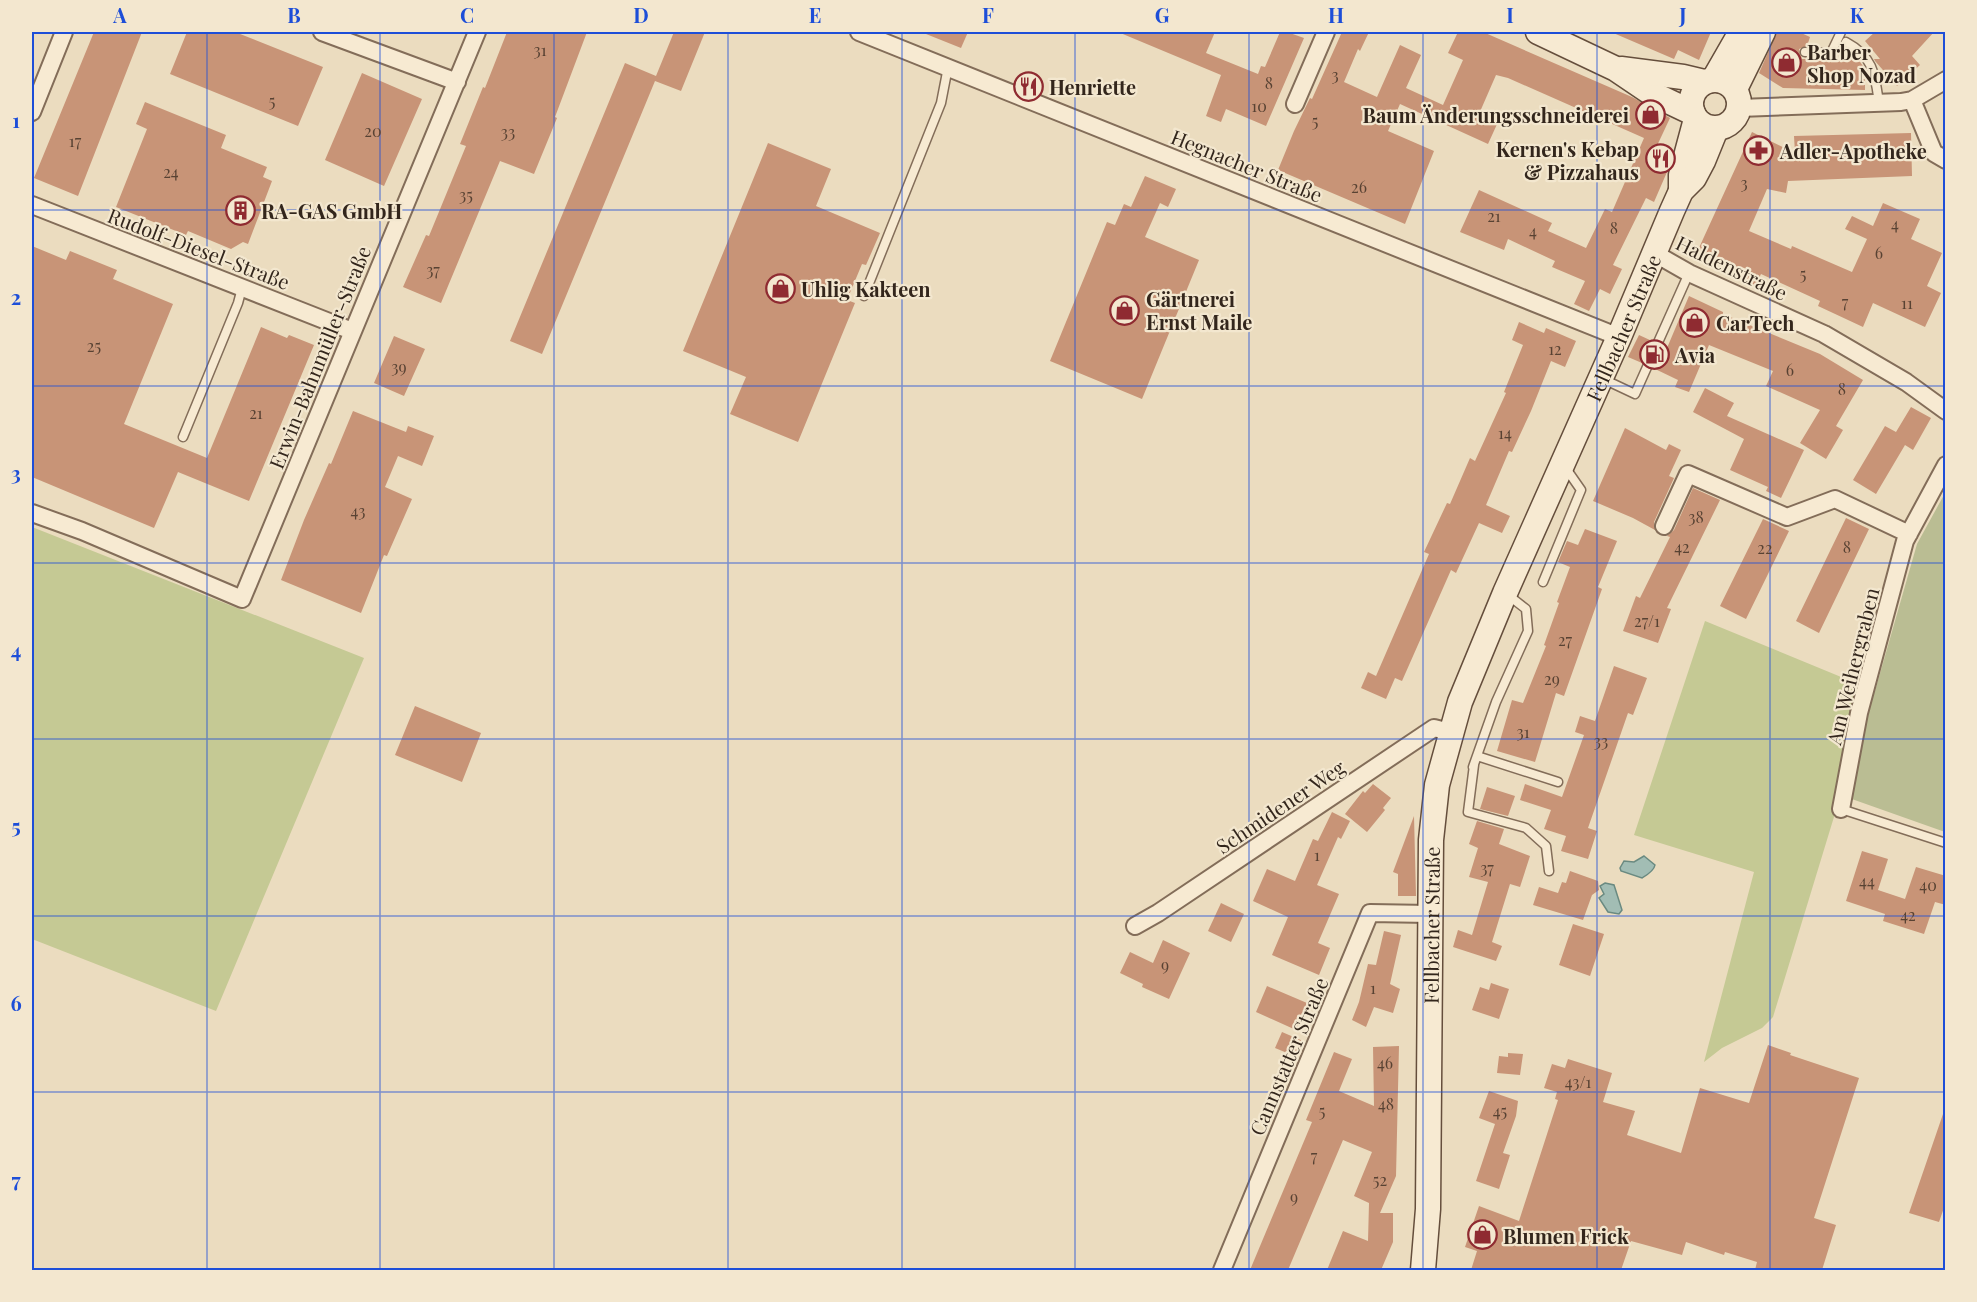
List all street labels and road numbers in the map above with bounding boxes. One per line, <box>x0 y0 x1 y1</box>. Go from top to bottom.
street label: Hegnacher Straße <box>1167 122 1327 208</box>
street label: Rudolf-Diesel-Straße <box>104 201 294 295</box>
street label: Haldenstraße <box>1672 228 1792 306</box>
street label: Erwin-Bahnmüller-Straße <box>262 242 376 472</box>
street label: Fellbacher Straße <box>1579 250 1666 405</box>
street label: Am Weihergraben <box>1819 585 1885 748</box>
street label: Schmidener Weg <box>1210 753 1350 859</box>
street label: Fellbacher Straße <box>1416 846 1444 1004</box>
street label: Cannstatter Straße <box>1243 973 1333 1139</box>

